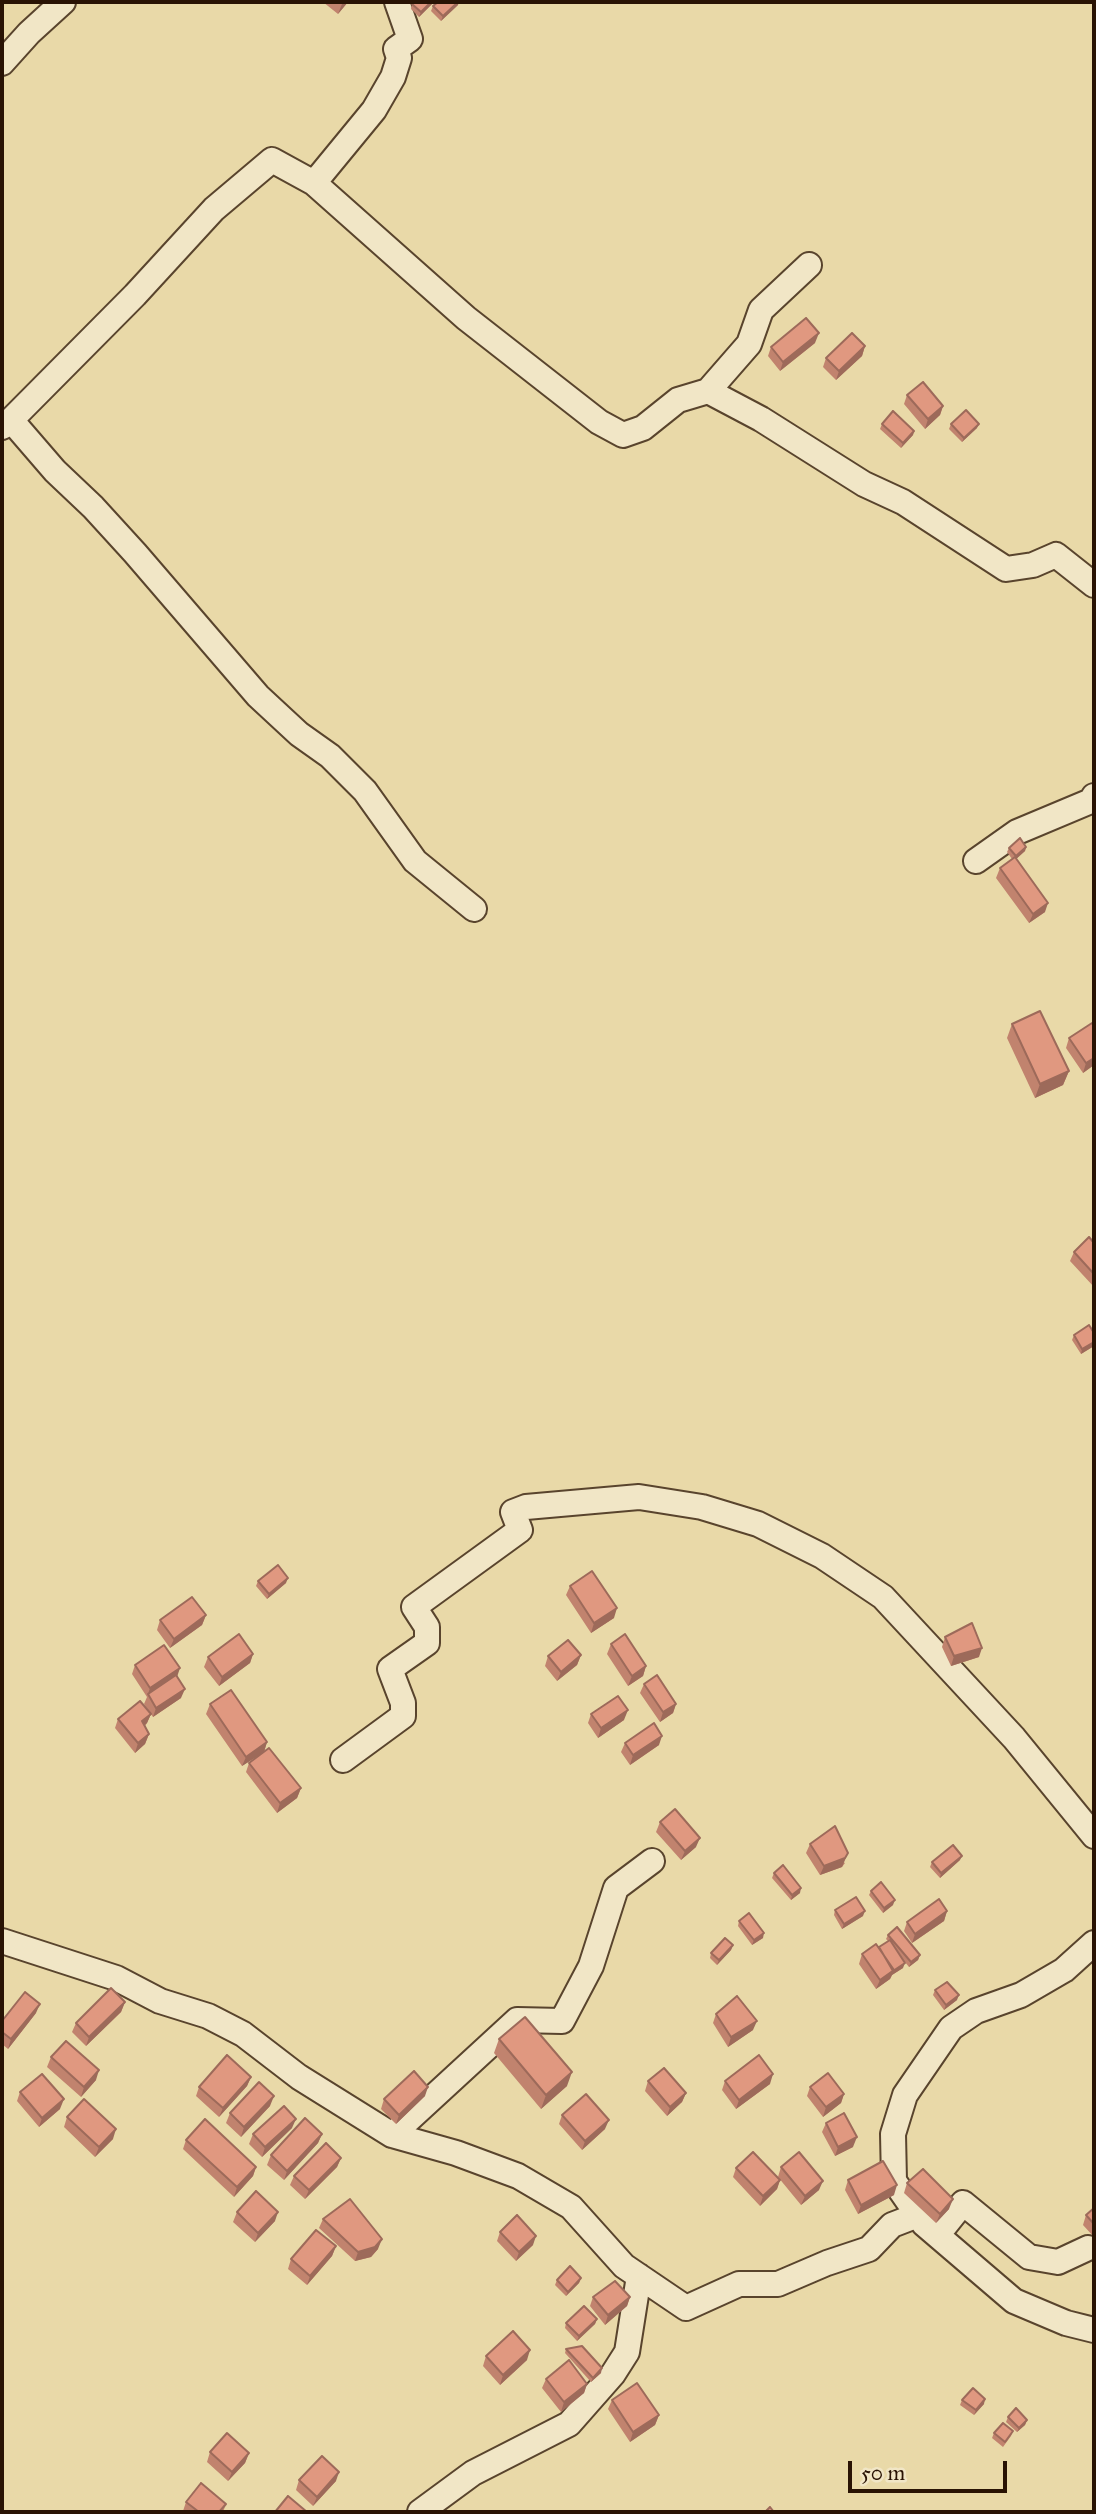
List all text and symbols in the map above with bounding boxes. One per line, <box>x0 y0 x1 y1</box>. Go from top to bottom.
scale bar <box>851 2448 1010 2492</box>
text: 50 m <box>861 2460 905 2486</box>

